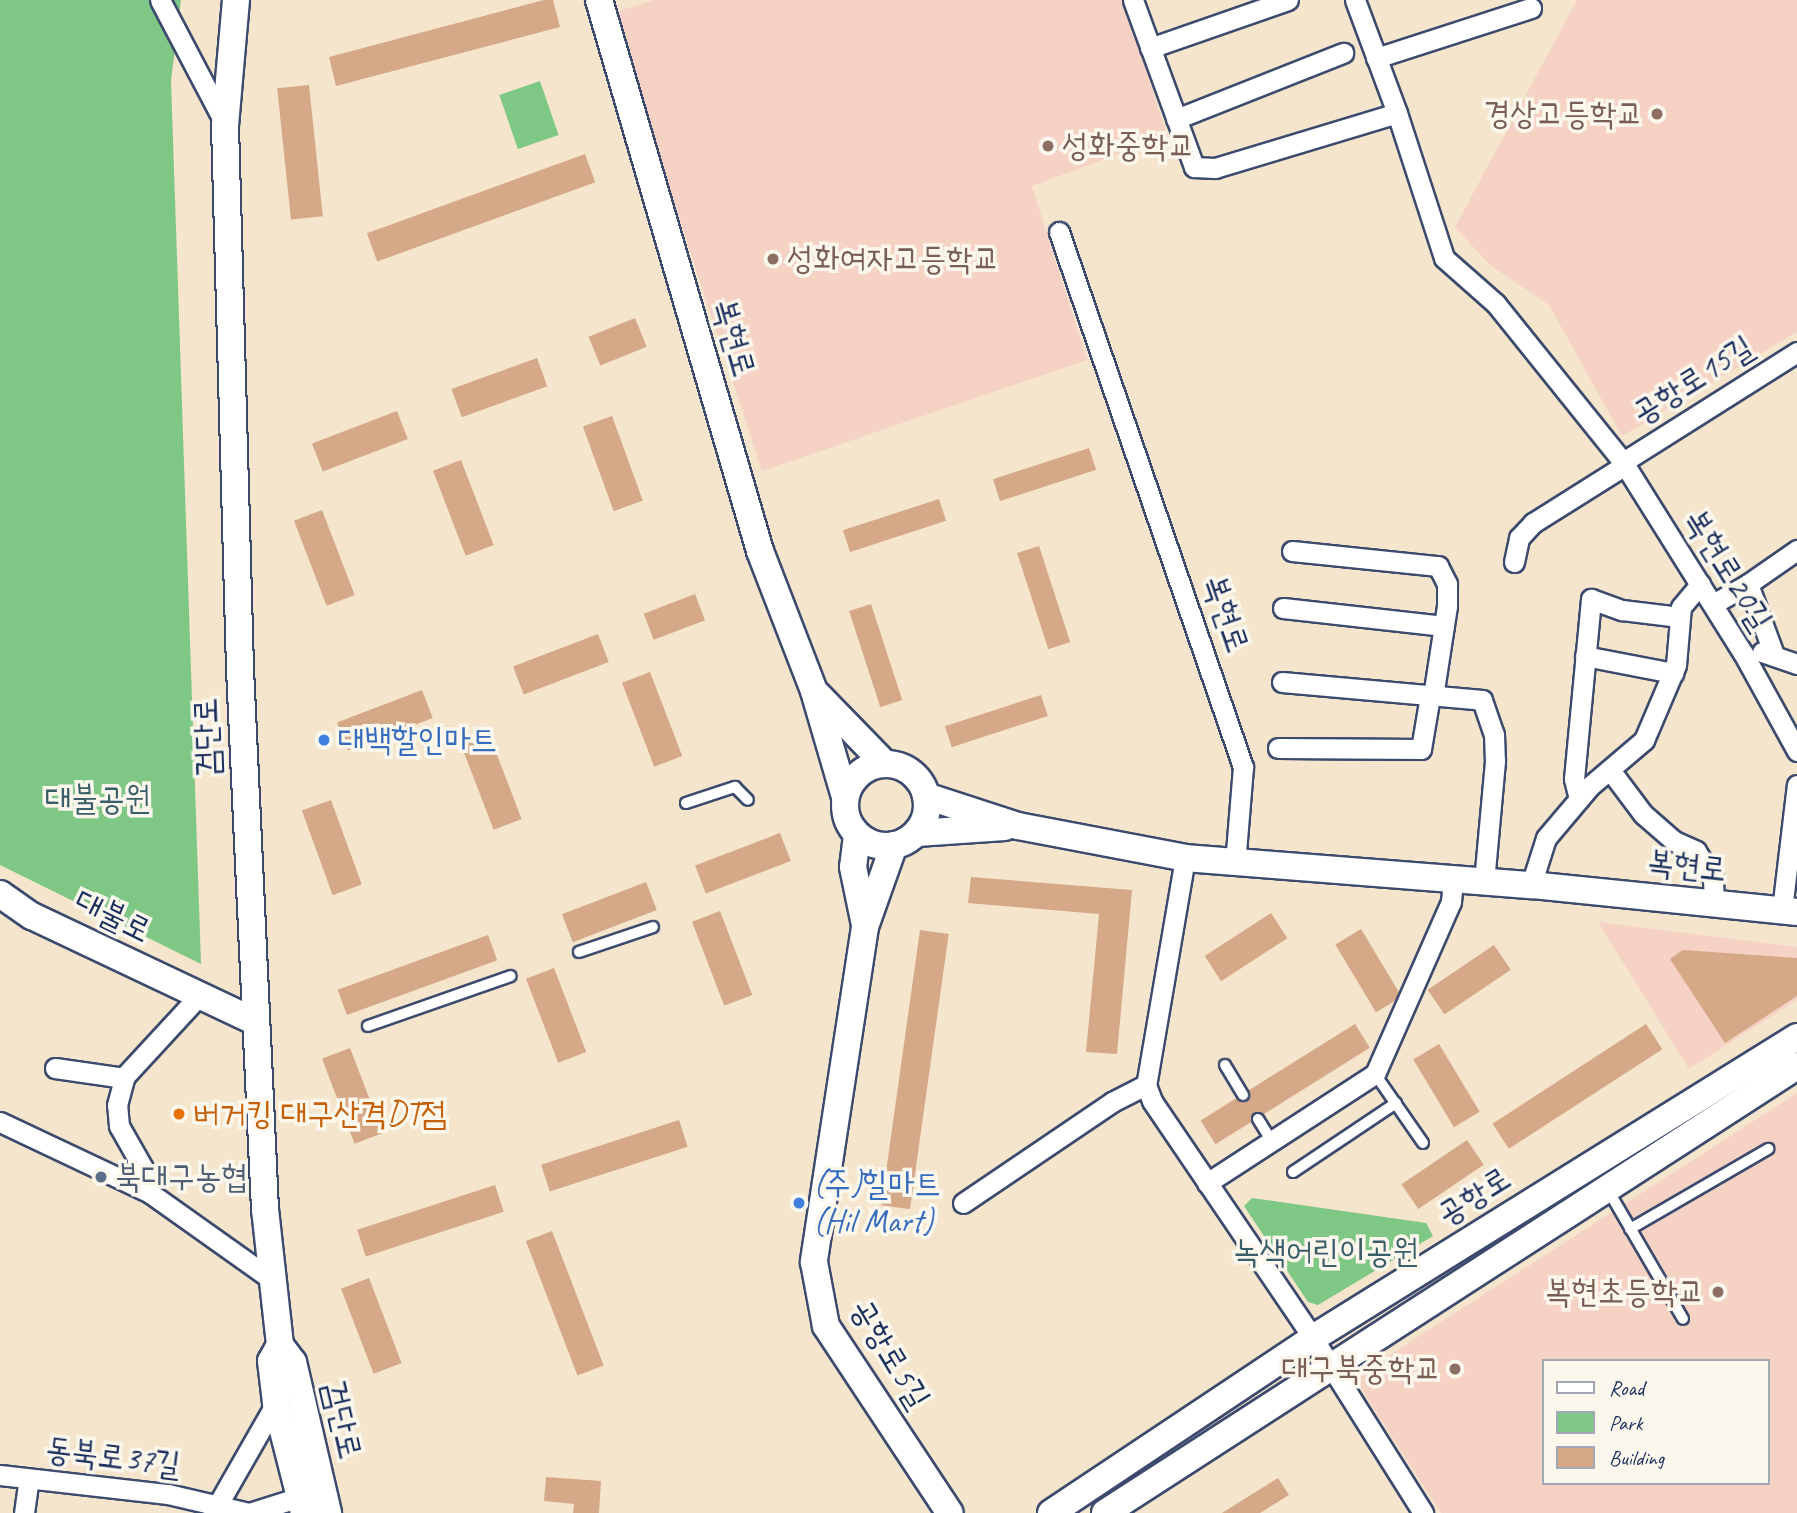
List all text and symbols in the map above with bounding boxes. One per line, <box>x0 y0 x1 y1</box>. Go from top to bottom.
place label: 경상고등학교 <box>1484 94 1643 134</box>
marker: 경상고등학교 <box>1649 106 1665 122</box>
place label: 성화중학교 <box>1062 126 1195 166</box>
marker: 성화중학교 <box>1040 138 1056 154</box>
place label: 성화여자고등학교 <box>787 239 999 279</box>
marker: 성화여자고등학교 <box>765 251 781 267</box>
street label: 복현로 <box>704 294 764 382</box>
street label: 공항로15길 <box>1625 327 1761 433</box>
street label: 복현로20길 <box>1675 502 1781 638</box>
street label: 복현로 <box>1194 570 1258 658</box>
street label: 검단로 <box>186 697 228 777</box>
place label: 대백할인마트 <box>338 720 497 760</box>
marker: 대백할인마트 <box>316 732 332 748</box>
park label: 대불공원 <box>45 779 151 819</box>
street label: 복현로 <box>1645 842 1729 890</box>
street label: 대불로 <box>69 881 157 951</box>
place label: 버거킹 대구산격DT점 <box>193 1094 447 1134</box>
marker: 버거킹 대구산격DT점 <box>171 1106 187 1122</box>
place label: 북대구농협 <box>115 1157 248 1197</box>
street label: 공항로 <box>1430 1158 1518 1234</box>
place label: (주)힐마트 (Hil Mart) <box>813 1164 941 1242</box>
marker: 북대구농협 <box>93 1169 109 1185</box>
marker: (주)힐마트 (Hil Mart) <box>791 1195 807 1211</box>
park label: 녹색어린이공원 <box>1233 1232 1419 1272</box>
place label: 복현초등학교 <box>1545 1272 1704 1312</box>
marker: 복현초등학교 <box>1710 1284 1726 1300</box>
street label: 공항로5길 <box>842 1292 938 1416</box>
place label: 대구북중학교 <box>1282 1349 1441 1389</box>
legend <box>1542 1359 1769 1485</box>
marker: 대구북중학교 <box>1447 1361 1463 1377</box>
text: Road <box>1609 1375 1644 1401</box>
street label: 검단로 <box>314 1377 370 1463</box>
text: Park <box>1609 1410 1642 1436</box>
street label: 동북로37길 <box>43 1429 183 1485</box>
text: Building <box>1609 1445 1664 1471</box>

